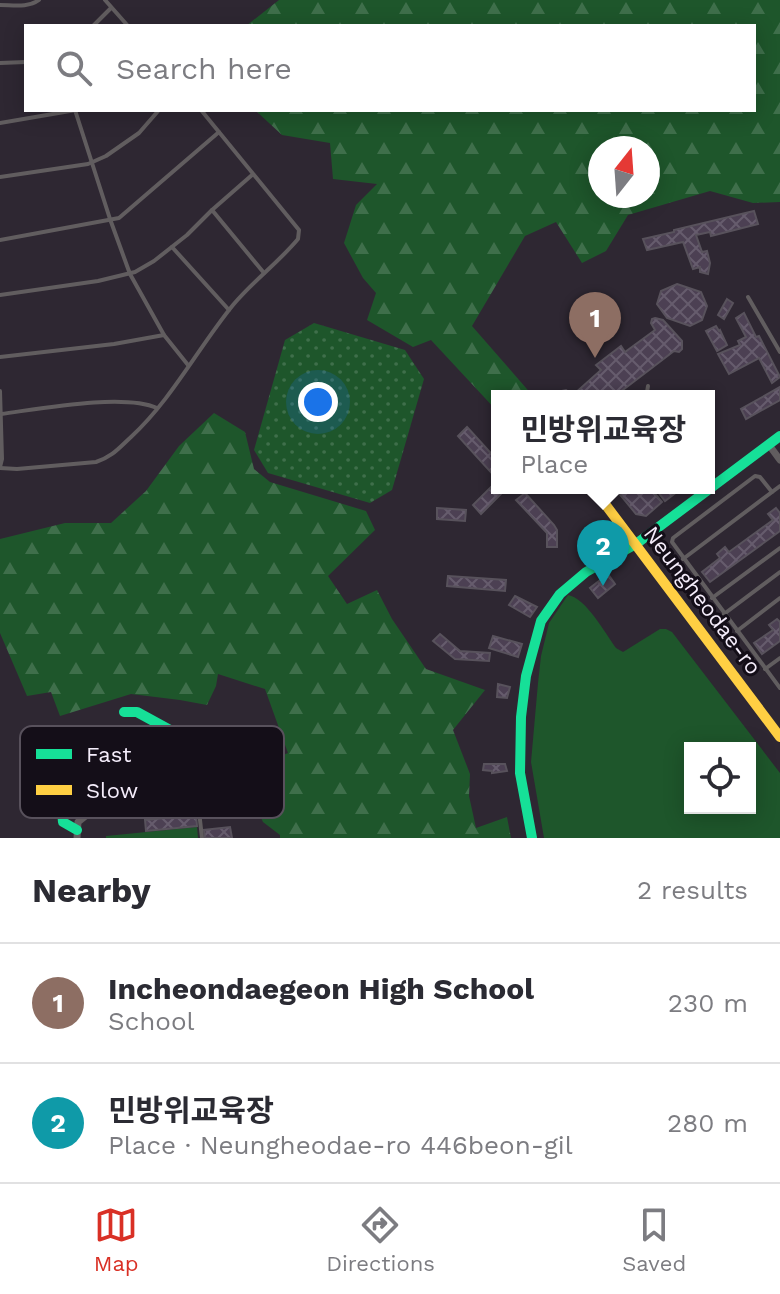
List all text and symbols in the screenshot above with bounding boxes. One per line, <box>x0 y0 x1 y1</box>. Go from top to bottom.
search box <box>24 24 756 112</box>
icon: search <box>52 46 96 90</box>
text: Search here <box>116 51 292 86</box>
north arrow <box>588 136 660 208</box>
pin: 1 <box>569 292 621 358</box>
your location <box>298 382 338 422</box>
popup <box>491 390 715 494</box>
text: 민방위교육장 <box>520 412 686 447</box>
text: Place <box>520 449 588 479</box>
pin: 2 <box>577 520 629 586</box>
street label: Neungheodae-ro <box>639 521 766 679</box>
legend <box>20 726 284 818</box>
text: Fast <box>86 742 132 767</box>
map controls <box>684 742 756 814</box>
button: locate <box>684 742 756 814</box>
text: Slow <box>86 778 138 803</box>
text: Nearby <box>32 870 151 910</box>
text: 2 results <box>637 875 748 905</box>
text: Incheondaegeon High School <box>108 971 534 1006</box>
text: 1 <box>52 988 64 1018</box>
text: 230 m <box>668 988 748 1018</box>
text: School <box>108 1006 194 1036</box>
text: 민방위교육장 <box>108 1093 274 1128</box>
text: 2 <box>50 1108 66 1138</box>
text: 280 m <box>667 1108 748 1138</box>
text: Place · Neungheodae-ro 446beon-gil <box>108 1130 573 1160</box>
tab: Map <box>94 1203 139 1276</box>
tab: Directions <box>326 1203 435 1276</box>
tab: Saved <box>622 1203 686 1276</box>

